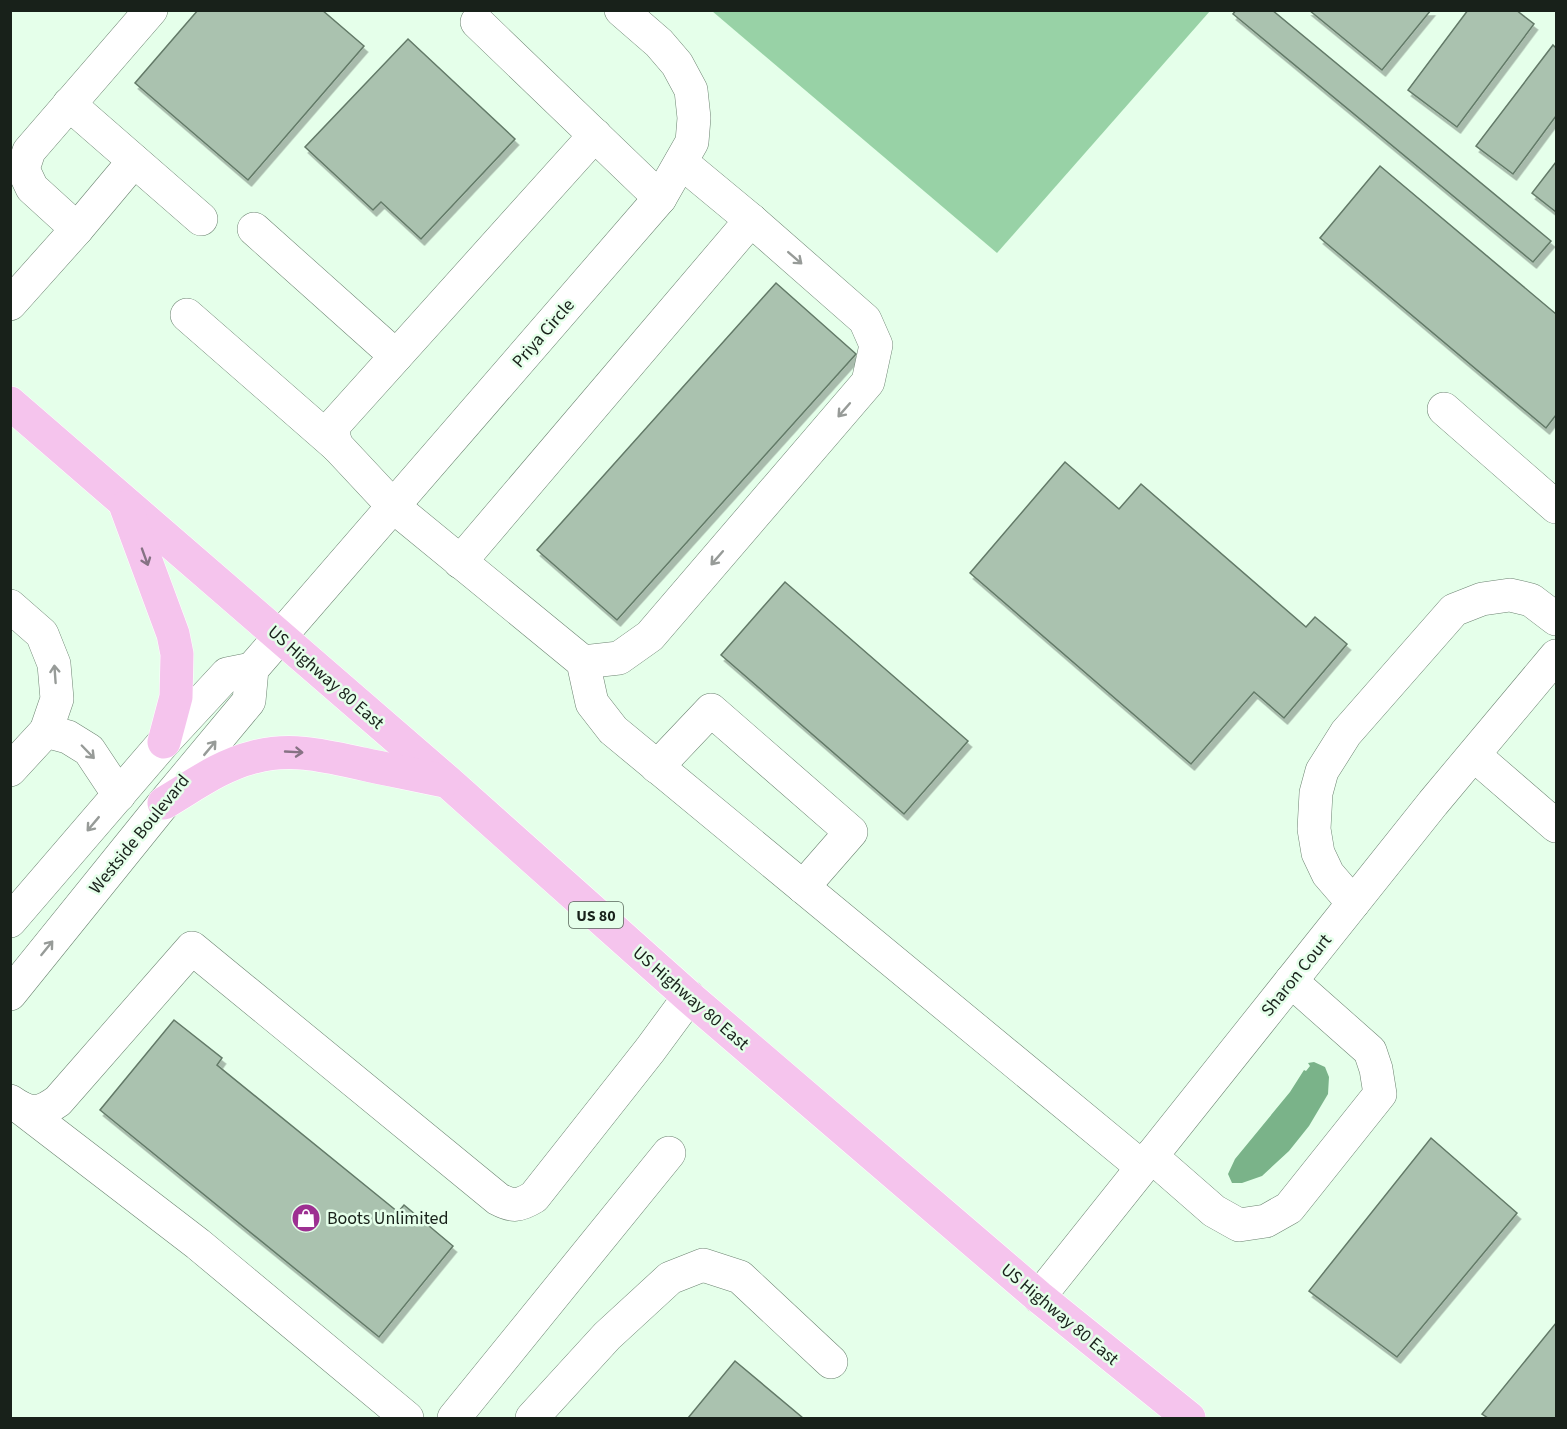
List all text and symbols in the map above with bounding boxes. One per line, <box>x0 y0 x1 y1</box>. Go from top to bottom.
one-way arrow <box>787 251 802 265</box>
street label: Priya Circle <box>506 293 580 373</box>
one-way arrow <box>837 402 851 417</box>
one-way arrow <box>140 547 151 566</box>
one-way arrow <box>711 550 724 566</box>
street label: US Highway 80 East <box>262 620 389 735</box>
one-way arrow <box>49 665 60 685</box>
one-way arrow <box>203 740 216 756</box>
one-way arrow <box>80 744 95 759</box>
one-way arrow <box>284 747 304 758</box>
street label: Westside Boulevard <box>83 769 196 900</box>
one-way arrow <box>86 816 100 831</box>
road number: US 80 <box>569 902 623 928</box>
street label: Sharon Court <box>1255 929 1338 1022</box>
one-way arrow <box>41 941 54 957</box>
street label: US Highway 80 East <box>627 941 754 1056</box>
shop icon: Boots Unlimited <box>290 1202 322 1234</box>
place label: Boots Unlimited <box>327 1206 448 1231</box>
street label: US Highway 80 East <box>995 1258 1124 1371</box>

